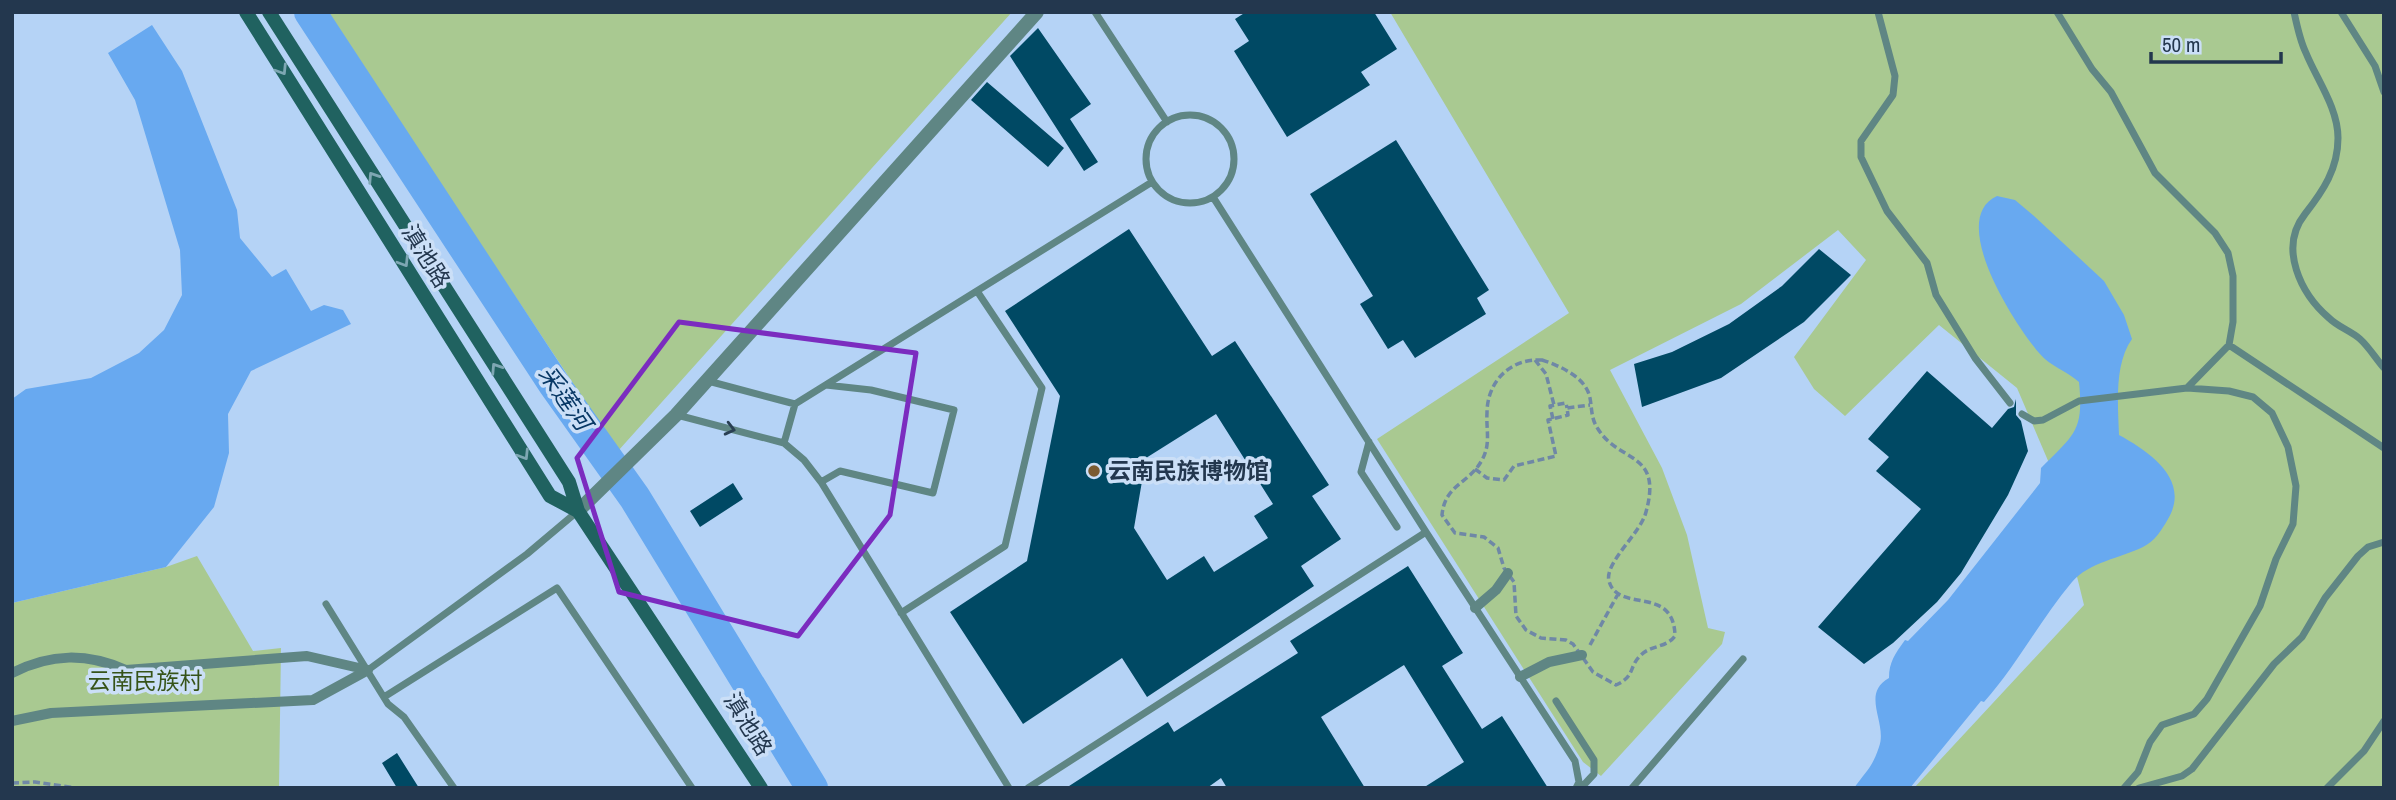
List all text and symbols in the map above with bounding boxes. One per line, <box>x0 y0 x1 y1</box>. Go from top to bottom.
scale bar <box>2151 21 2280 65</box>
text: 50 m <box>2162 30 2200 59</box>
one-way arrow <box>274 62 287 75</box>
one-way arrow <box>368 171 381 184</box>
street label: 滇池路 <box>395 218 458 293</box>
one-way arrow <box>395 255 408 268</box>
water label: 采莲河 <box>532 359 602 439</box>
one-way arrow <box>491 363 504 376</box>
one-way arrow <box>724 421 736 435</box>
one-way arrow <box>516 448 529 461</box>
place label: 云南民族博物馆 <box>1108 455 1269 486</box>
marker: 云南民族博物馆 <box>1086 463 1102 479</box>
park label: 云南民族村 <box>88 665 203 696</box>
street label: 滇池路 <box>717 686 780 761</box>

